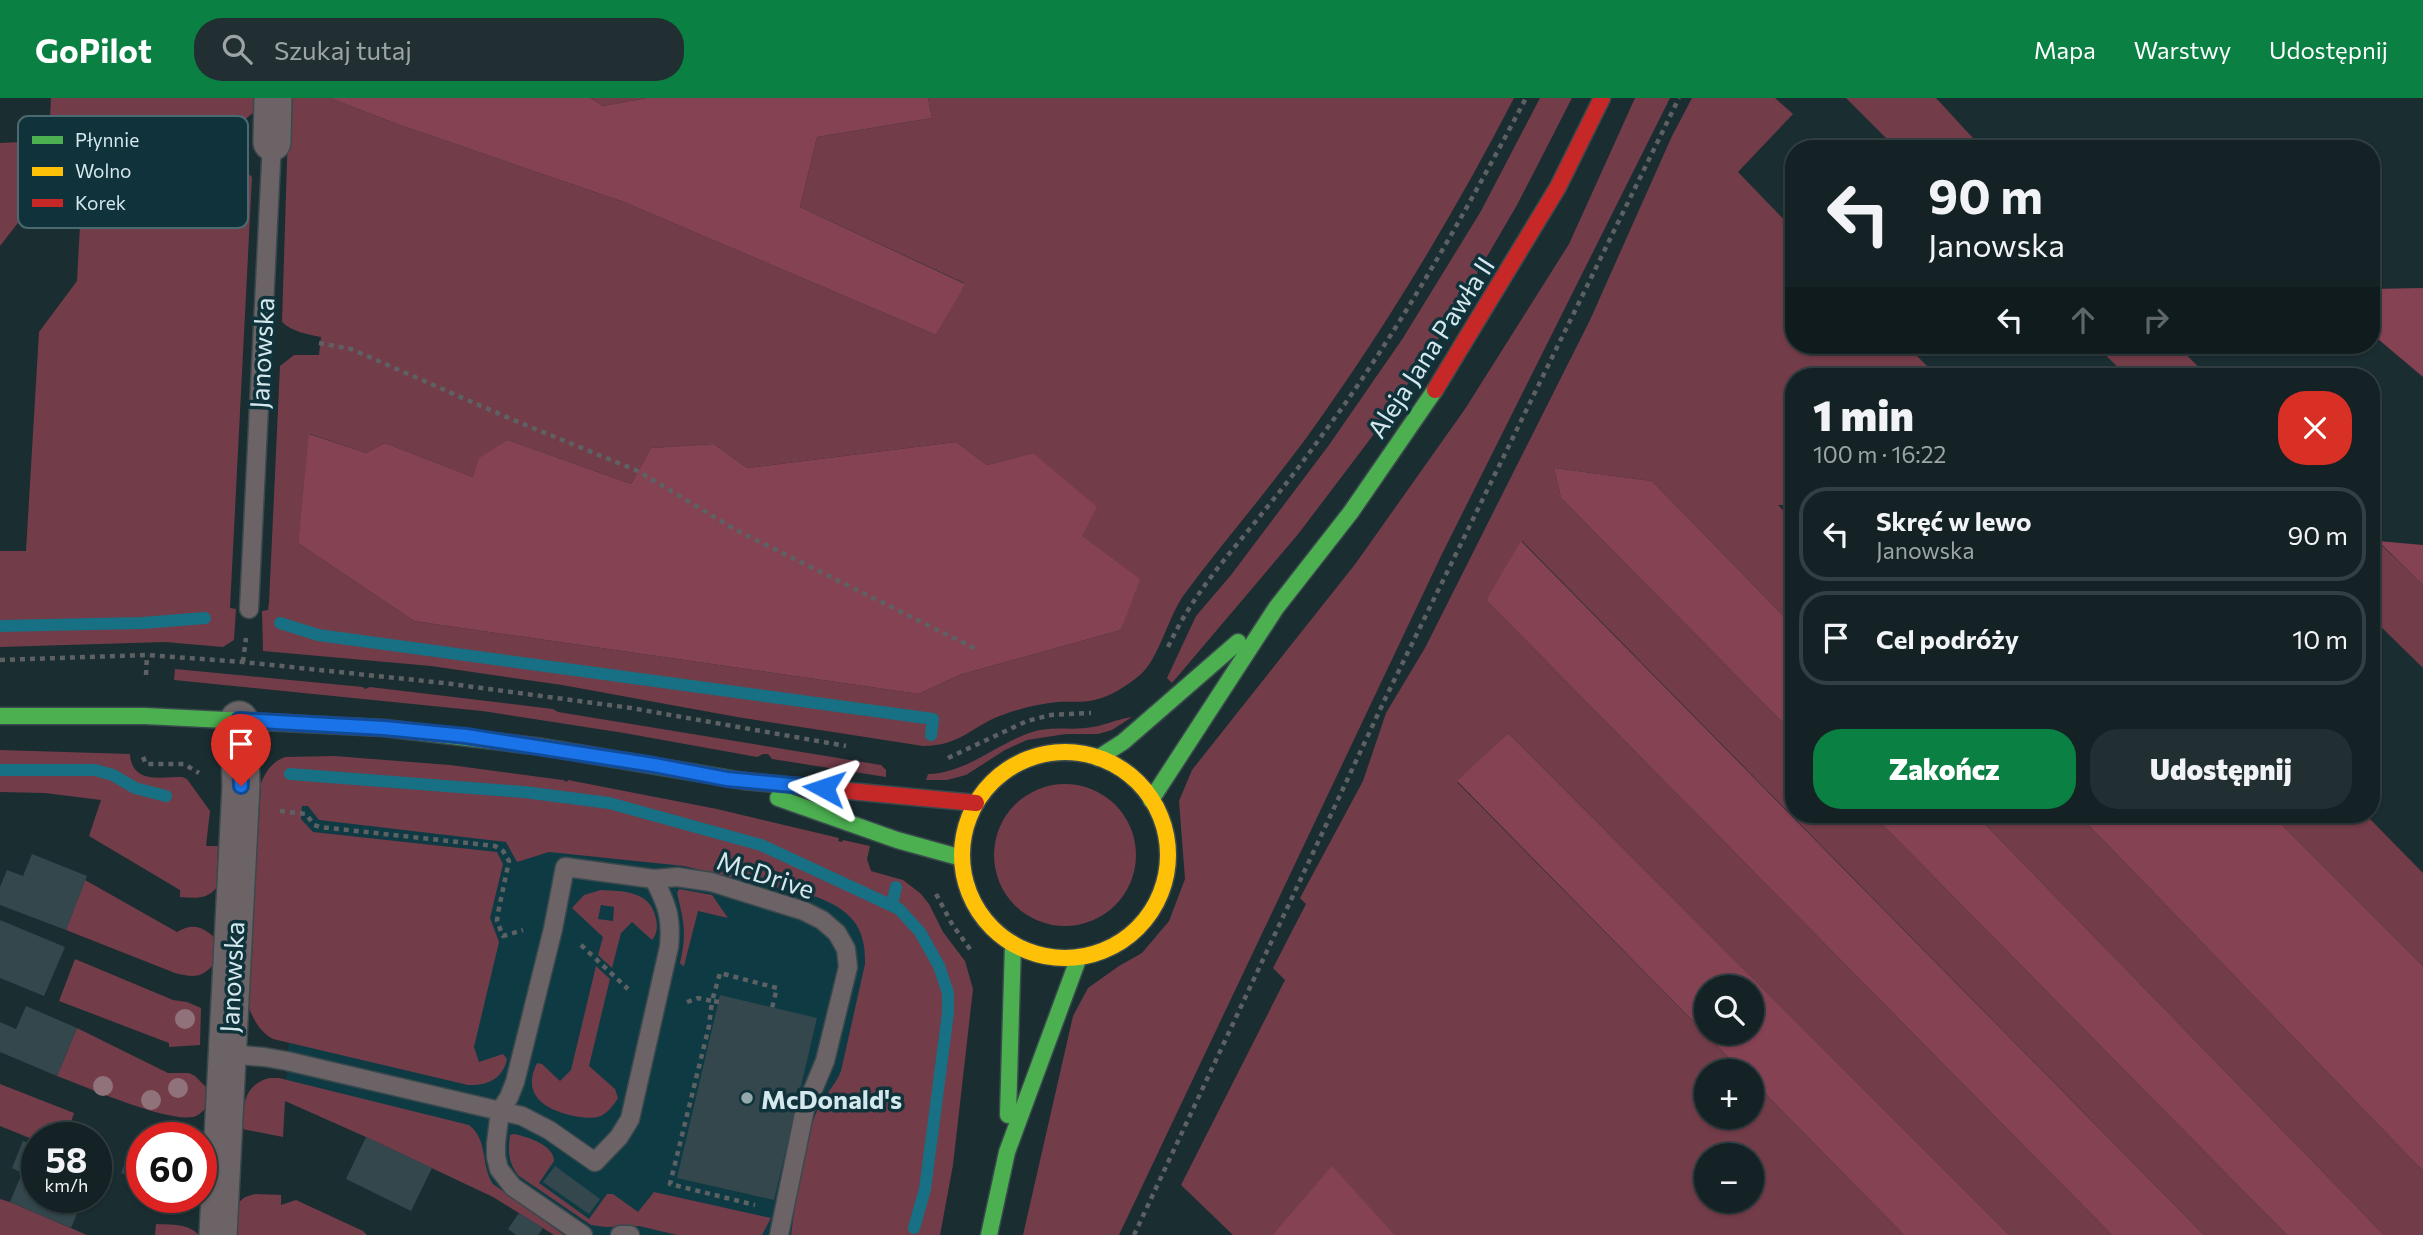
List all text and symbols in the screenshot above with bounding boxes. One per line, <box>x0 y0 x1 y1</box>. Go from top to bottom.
search box <box>194 18 684 81</box>
text: GoPilot <box>35 29 152 70</box>
icon: search <box>218 30 256 68</box>
text: Szukaj tutaj <box>274 34 412 65</box>
text: Mapa <box>2034 35 2096 64</box>
text: Warstwy <box>2134 35 2231 64</box>
text: Udostępnij <box>2269 35 2388 64</box>
legend <box>18 116 248 228</box>
text: Płynnie <box>75 128 139 151</box>
text: Wolno <box>75 159 131 182</box>
text: 90 m <box>1928 164 2043 224</box>
icon: left <box>1813 168 1904 259</box>
text: Korek <box>75 191 126 214</box>
text: Janowska <box>1928 224 2065 264</box>
street label: Aleja Jana Pawła II <box>1360 251 1500 443</box>
street label: Janowska <box>243 297 279 409</box>
icon: left <box>1991 301 2029 339</box>
icon: ahead <box>2064 301 2102 339</box>
icon: right <box>2137 301 2175 339</box>
text: 1 min <box>1813 388 1914 440</box>
button: close <box>2278 391 2352 465</box>
text: 100 m · 16:22 <box>1813 440 1946 468</box>
text: Skręć w lewo <box>1876 505 2032 536</box>
icon: left <box>1817 515 1855 553</box>
text: 90 m <box>2288 519 2348 550</box>
text: Janowska <box>1876 536 1975 564</box>
icon: arrive <box>1817 619 1855 657</box>
text: Cel podróży <box>1876 623 2019 654</box>
text: 10 m <box>2292 623 2348 654</box>
pin <box>211 714 271 786</box>
icon: arrive <box>222 725 260 763</box>
button: Zakończ <box>1813 729 2076 809</box>
button: Udostępnij <box>2090 729 2352 809</box>
position arrow <box>787 751 861 825</box>
street label: McDrive <box>713 844 819 904</box>
street label: Janowska <box>213 921 249 1033</box>
map controls <box>1694 975 1764 1213</box>
button: search <box>1694 975 1764 1045</box>
button: + <box>1694 1059 1764 1129</box>
place label: McDonald's <box>761 1083 902 1114</box>
marker: McDonald's <box>739 1090 755 1106</box>
speed limit sign: 60 <box>126 1122 217 1213</box>
text: 58 <box>45 1137 88 1180</box>
button: − <box>1694 1143 1764 1213</box>
text: km/h <box>45 1174 88 1196</box>

